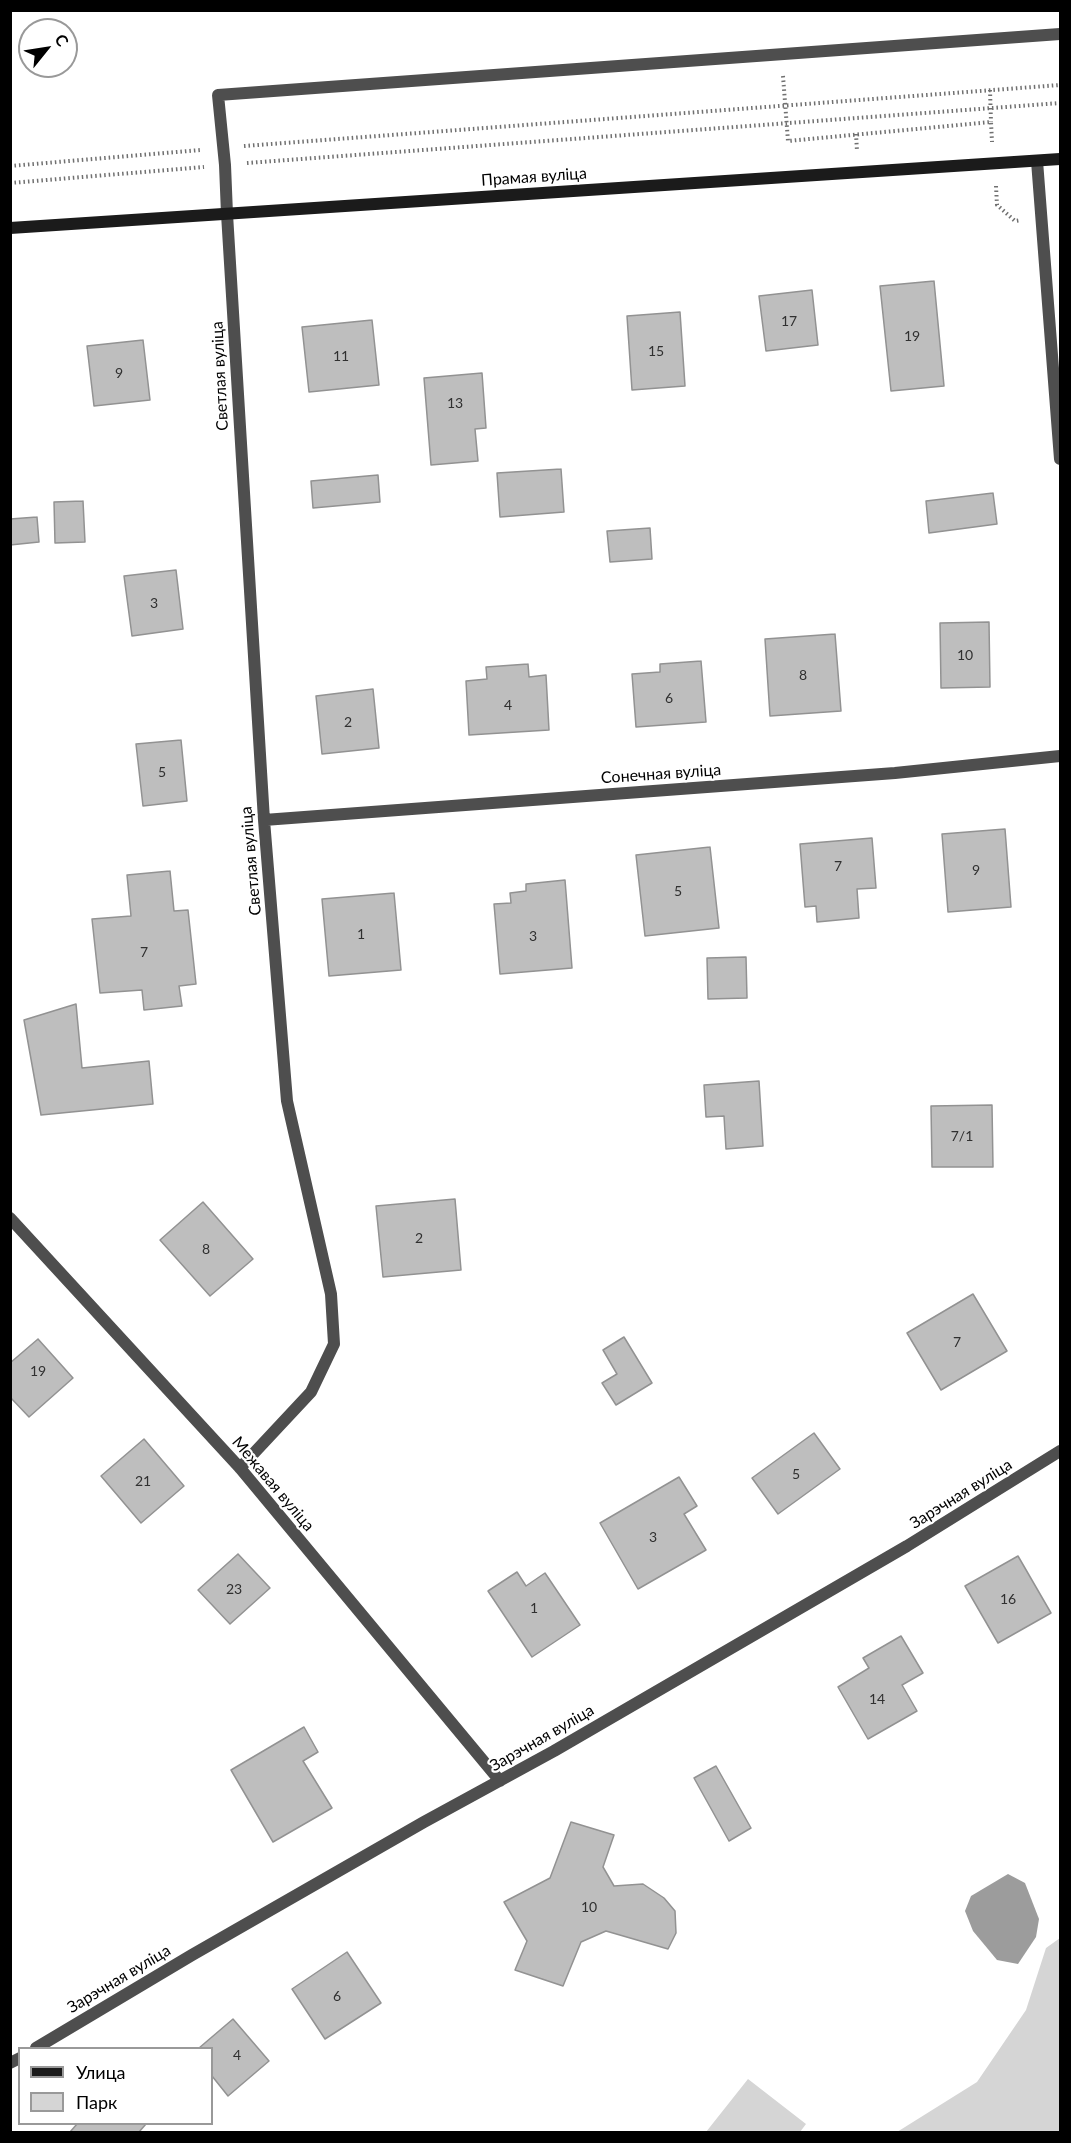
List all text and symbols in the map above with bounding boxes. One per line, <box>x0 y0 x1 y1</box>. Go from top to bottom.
north arrow <box>18 18 78 78</box>
text: С <box>51 30 73 49</box>
street label: Прамая вуліца <box>481 164 587 190</box>
house number: 17 <box>781 313 797 329</box>
street label: Светлая вуліца <box>208 321 232 431</box>
house number: 19 <box>904 328 920 344</box>
house number: 15 <box>648 343 664 359</box>
house number: 11 <box>333 348 349 364</box>
house number: 9 <box>115 365 123 381</box>
house number: 13 <box>447 395 463 411</box>
house number: 3 <box>150 595 158 611</box>
house number: 10 <box>957 647 973 663</box>
house number: 8 <box>799 667 807 683</box>
house number: 6 <box>665 690 673 706</box>
house number: 4 <box>504 697 512 713</box>
house number: 2 <box>344 714 352 730</box>
street label: Сонечная вуліца <box>600 760 722 788</box>
house number: 5 <box>158 764 166 780</box>
street label: Светлая вуліца <box>237 806 265 916</box>
house number: 7 <box>834 858 842 874</box>
house number: 9 <box>972 862 980 878</box>
house number: 5 <box>674 883 682 899</box>
house number: 1 <box>357 926 365 942</box>
house number: 3 <box>529 928 537 944</box>
house number: 7 <box>140 944 148 960</box>
house number: 7/1 <box>951 1128 973 1144</box>
house number: 2 <box>415 1230 423 1246</box>
house number: 8 <box>202 1241 210 1257</box>
house number: 7 <box>953 1334 961 1350</box>
house number: 19 <box>30 1363 46 1379</box>
street label: Межавая вуліца <box>228 1433 318 1535</box>
street label: Зарэчная вуліца <box>906 1455 1016 1533</box>
house number: 5 <box>792 1466 800 1482</box>
house number: 21 <box>135 1473 151 1489</box>
house number: 3 <box>649 1529 657 1545</box>
house number: 23 <box>226 1581 242 1597</box>
house number: 16 <box>1000 1591 1016 1607</box>
house number: 1 <box>530 1600 538 1616</box>
house number: 14 <box>869 1691 885 1707</box>
street label: Зарэчная вуліца <box>487 1700 597 1776</box>
house number: 10 <box>581 1899 597 1915</box>
street label: Зарэчная вуліца <box>64 1941 174 2017</box>
house number: 6 <box>333 1988 341 2004</box>
legend <box>18 2047 213 2125</box>
house number: 4 <box>233 2047 241 2063</box>
text: Улица <box>76 2061 126 2083</box>
text: Парк <box>76 2091 117 2113</box>

